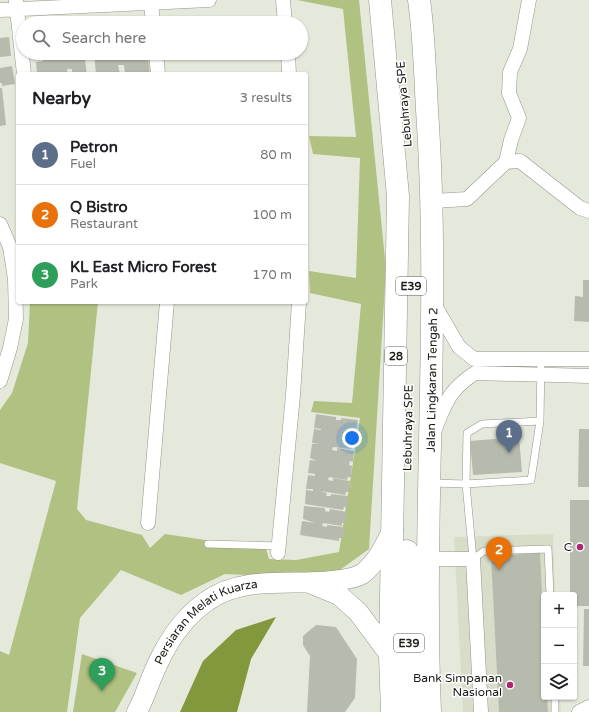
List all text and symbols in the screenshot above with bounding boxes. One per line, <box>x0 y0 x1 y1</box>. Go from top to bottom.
search box <box>16 16 308 60</box>
icon: search <box>30 27 52 49</box>
text: Search here <box>62 29 146 47</box>
street label: Lebuhraya SPE <box>393 60 415 148</box>
text: Nearby <box>32 88 91 109</box>
text: 3 results <box>240 90 292 106</box>
text: Petron <box>70 138 118 156</box>
text: 1 <box>41 147 49 163</box>
text: 80 m <box>260 147 292 163</box>
text: Fuel <box>70 156 96 172</box>
text: Q Bistro <box>70 198 128 216</box>
text: 2 <box>41 207 49 223</box>
text: 100 m <box>252 207 292 223</box>
text: Restaurant <box>70 216 138 232</box>
text: KL East Micro Forest <box>70 258 216 276</box>
text: 3 <box>41 267 49 283</box>
text: 170 m <box>252 267 292 283</box>
text: Park <box>70 276 98 292</box>
road number: E39 <box>396 277 426 295</box>
street label: Jalan Lingkaran Tengah 2 <box>424 307 440 453</box>
road number: 28 <box>385 347 407 365</box>
street label: Lebuhraya SPE <box>400 384 416 471</box>
pin: 1 <box>496 420 522 453</box>
your location <box>342 428 362 448</box>
pin: 2 <box>486 537 512 570</box>
place label: C <box>564 540 572 554</box>
marker: C <box>575 542 585 552</box>
street label: Persiaran Melati Kuarza <box>151 577 258 667</box>
map controls <box>541 592 577 700</box>
button: + <box>541 592 577 628</box>
button: − <box>541 628 577 664</box>
road number: E39 <box>394 634 424 652</box>
pin: 3 <box>89 658 115 691</box>
button: layers <box>541 664 577 700</box>
place label: Bank Simpanan Nasional <box>413 671 502 699</box>
marker: Bank Simpanan Nasional <box>505 680 515 690</box>

